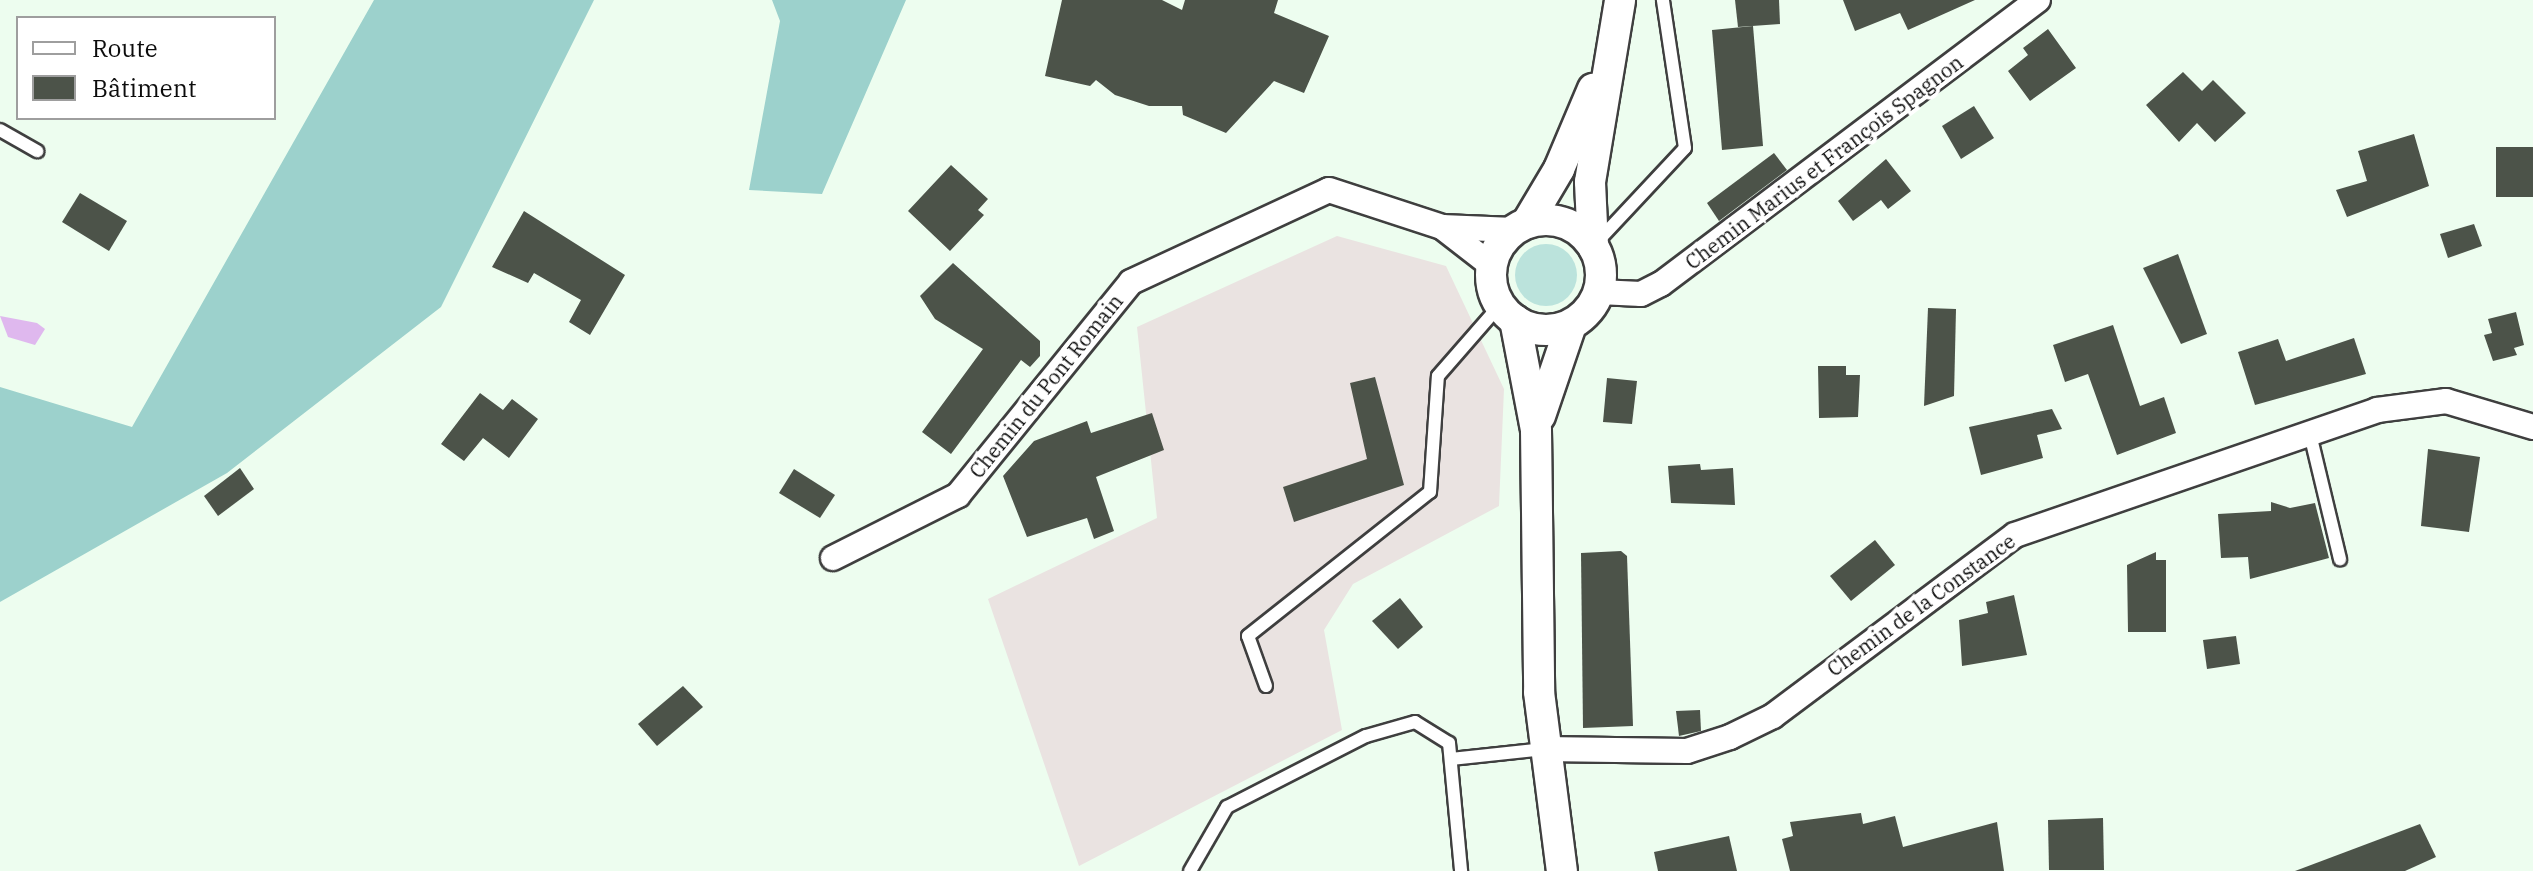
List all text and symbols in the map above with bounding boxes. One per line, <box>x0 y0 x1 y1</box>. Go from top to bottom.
legend <box>16 16 276 120</box>
text: Route <box>92 32 158 64</box>
street label: Chemin Marius et François Spagnon <box>1681 50 1967 274</box>
text: Bâtiment <box>92 72 197 104</box>
street label: Chemin du Pont Romain <box>964 289 1128 483</box>
street label: Chemin de la Constance <box>1822 529 2020 681</box>

